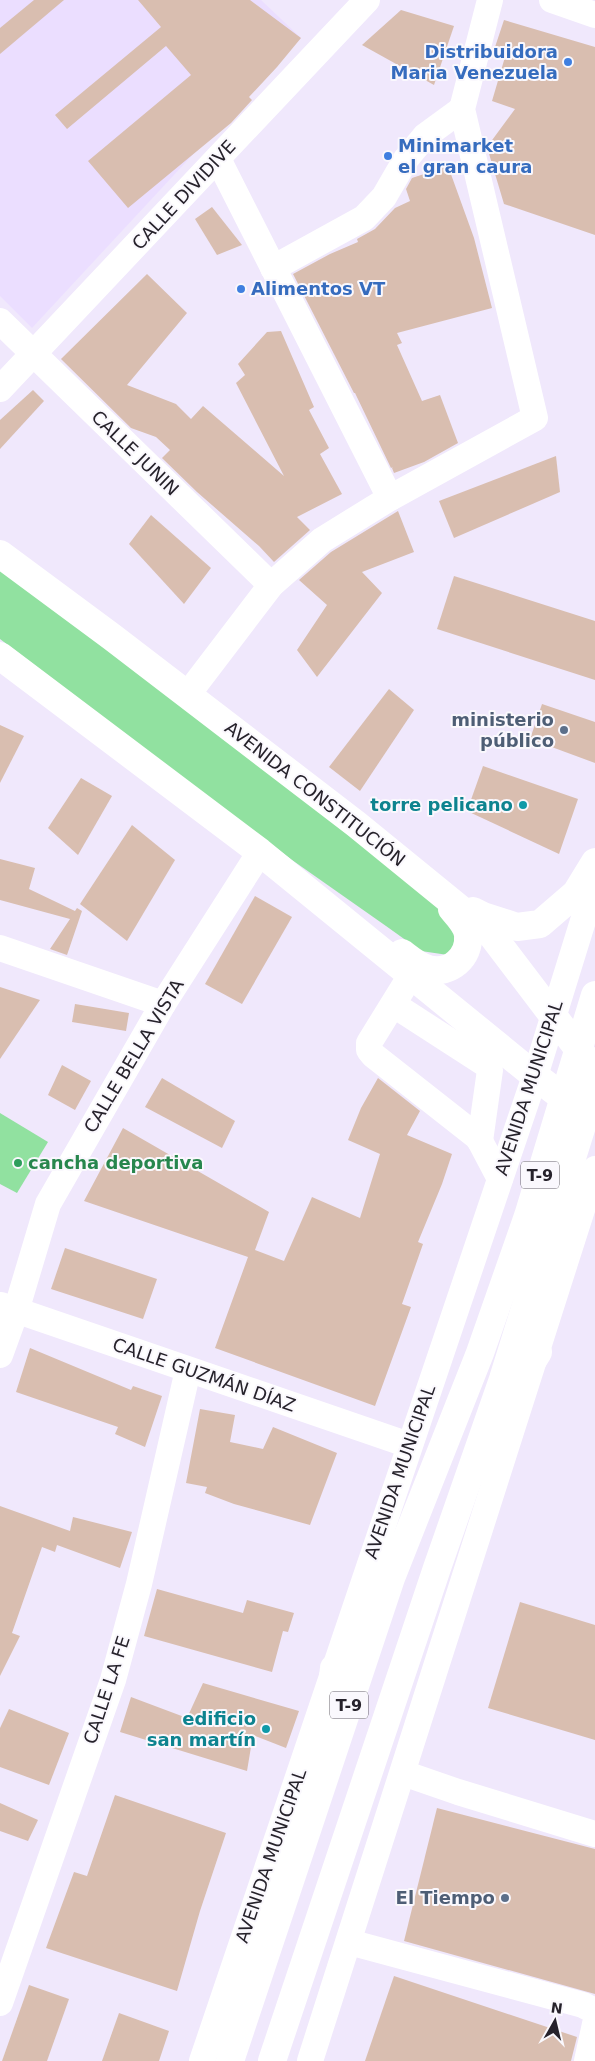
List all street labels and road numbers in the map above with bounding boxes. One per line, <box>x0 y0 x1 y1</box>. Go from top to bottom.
street label: CALLE DIVIDIVE <box>128 136 240 254</box>
street label: CALLE JUNIN <box>87 406 183 499</box>
street label: AVENIDA CONSTITUCIÓN <box>221 717 410 870</box>
street label: CALLE BELLA VISTA <box>79 975 188 1136</box>
street label: AVENIDA MUNICIPAL <box>490 998 567 1178</box>
road number: T-9 <box>521 1162 559 1188</box>
street label: CALLE GUZMÁN DÍAZ <box>110 1333 298 1416</box>
street label: AVENIDA MUNICIPAL <box>360 1382 439 1562</box>
street label: CALLE LA FE <box>79 1633 134 1746</box>
road number: T-9 <box>330 1692 368 1718</box>
street label: AVENIDA MUNICIPAL <box>231 1766 310 1946</box>

